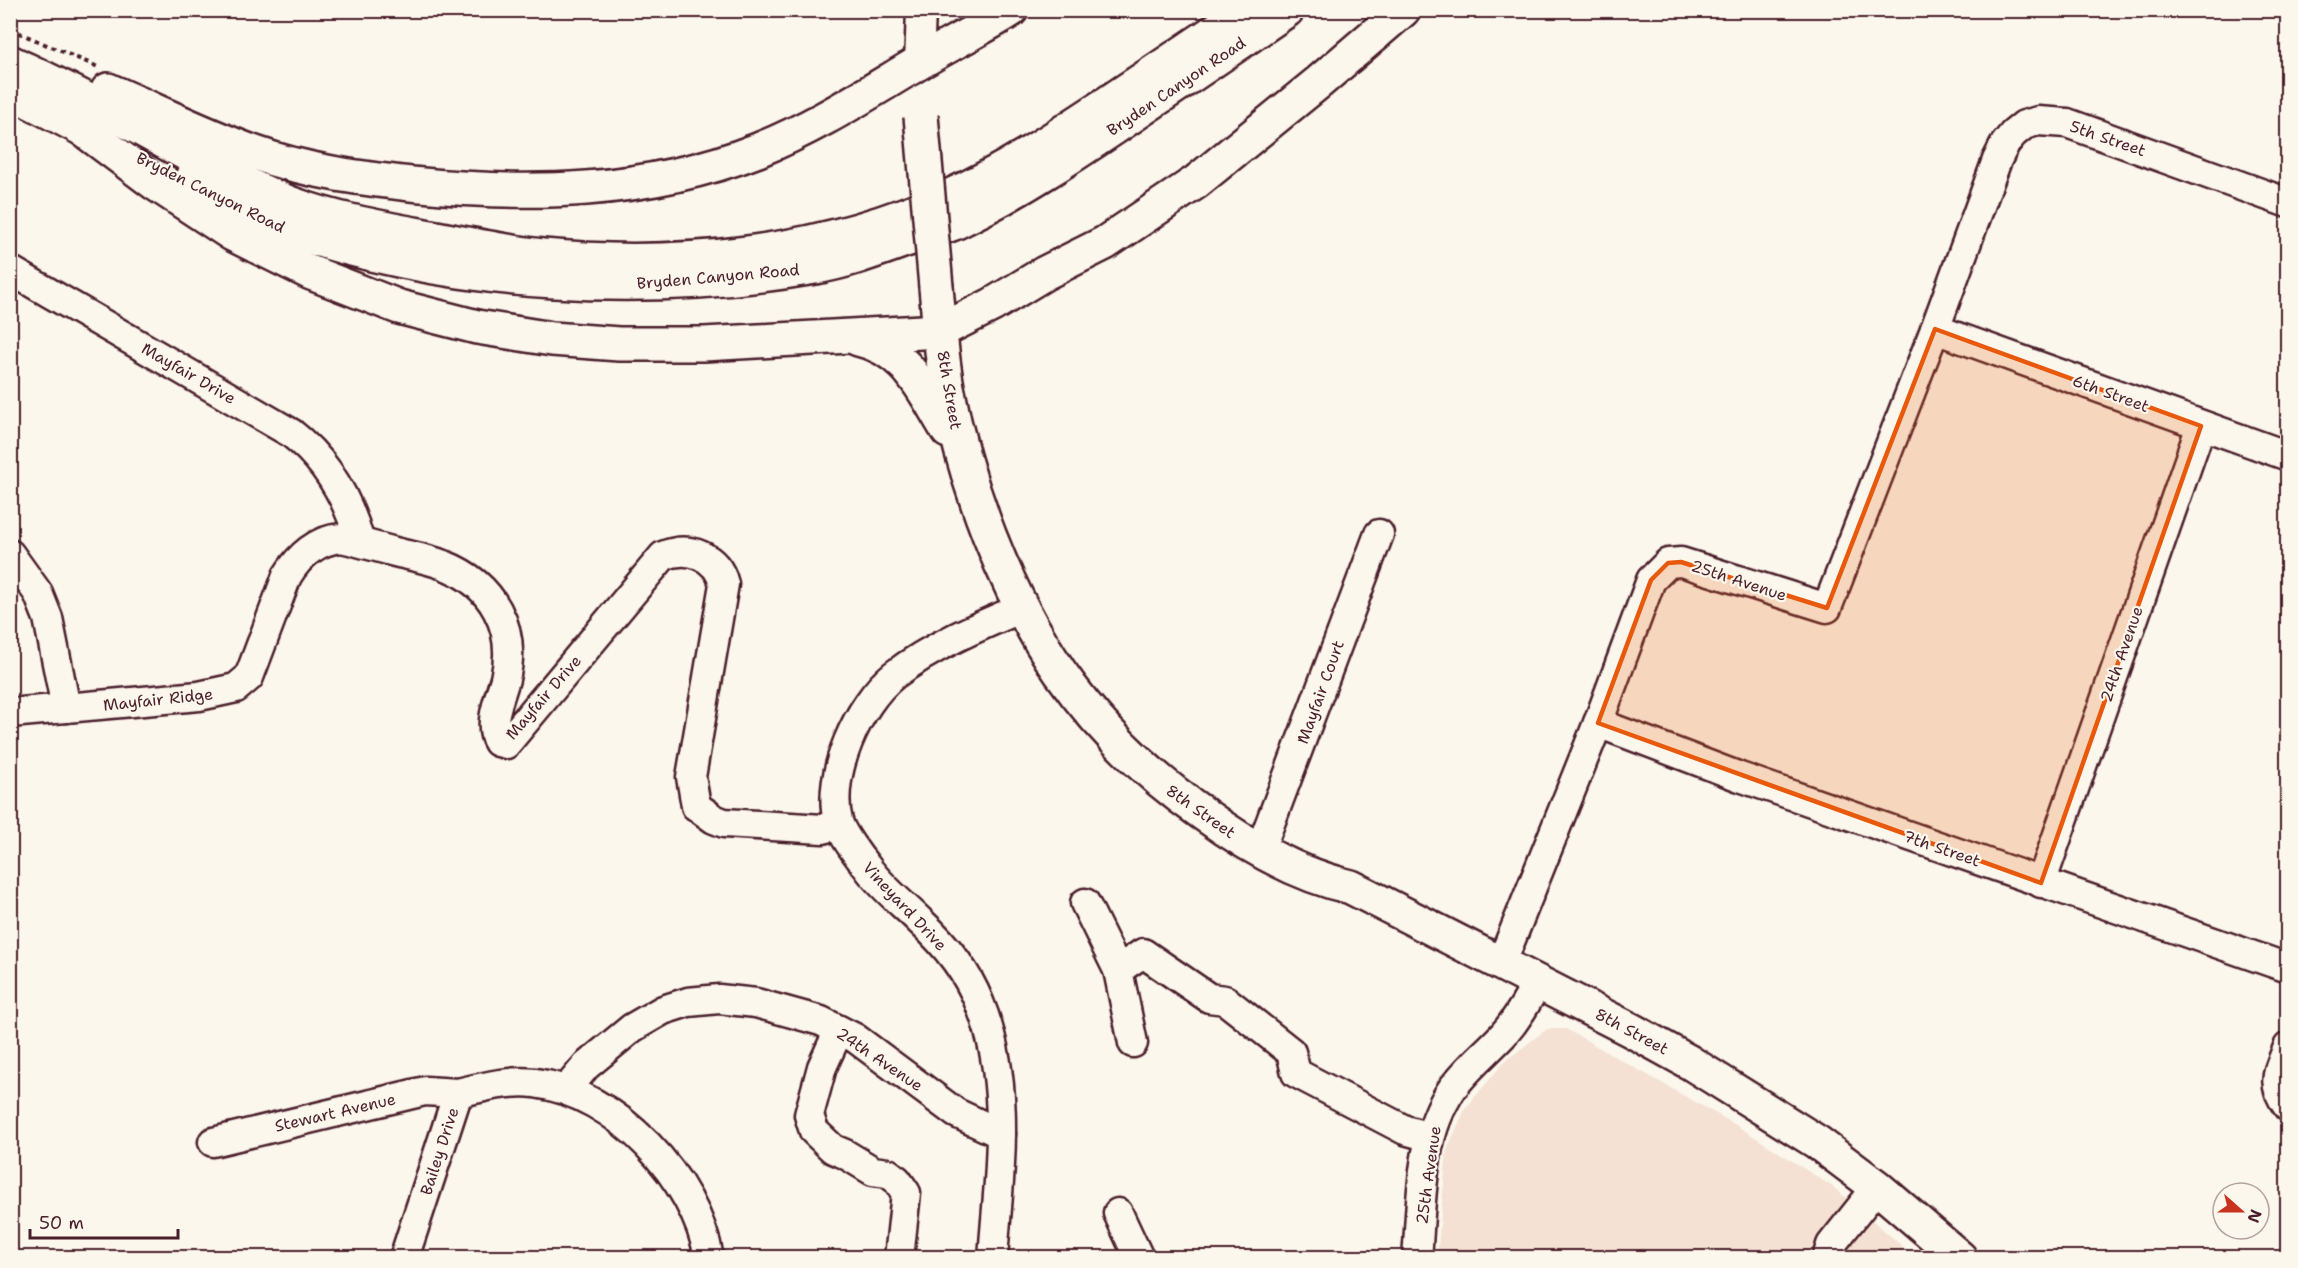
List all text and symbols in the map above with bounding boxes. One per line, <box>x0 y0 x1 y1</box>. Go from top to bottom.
street label: Bryden Canyon Road <box>1103 32 1250 141</box>
street label: 5th Street <box>2067 116 2149 161</box>
street label: Bryden Canyon Road <box>133 147 289 238</box>
street label: Bryden Canyon Road <box>636 259 800 294</box>
street label: Mayfair Drive <box>138 338 240 409</box>
street label: 8th Street <box>932 349 967 431</box>
street label: 6th Street <box>2070 370 2152 417</box>
street label: 25th Avenue <box>1688 555 1789 606</box>
street label: 24th Avenue <box>2095 604 2148 705</box>
street label: Mayfair Court <box>1292 638 1349 747</box>
street label: Mayfair Drive <box>501 651 586 744</box>
street label: Mayfair Ridge <box>102 683 214 716</box>
street label: 8th Street <box>1162 780 1240 843</box>
street label: 7th Street <box>1901 825 1983 871</box>
street label: Vineyard Drive <box>858 857 951 955</box>
street label: 8th Street <box>1591 1003 1672 1060</box>
street label: 24th Avenue <box>832 1023 927 1096</box>
street label: Stewart Avenue <box>273 1088 398 1137</box>
street label: Bailey Drive <box>415 1105 464 1198</box>
street label: 25th Avenue <box>1411 1124 1446 1226</box>
north arrow <box>2211 1181 2271 1241</box>
scale bar <box>30 1202 178 1240</box>
text: N <box>2242 1207 2267 1226</box>
text: 50 m <box>39 1211 84 1235</box>

